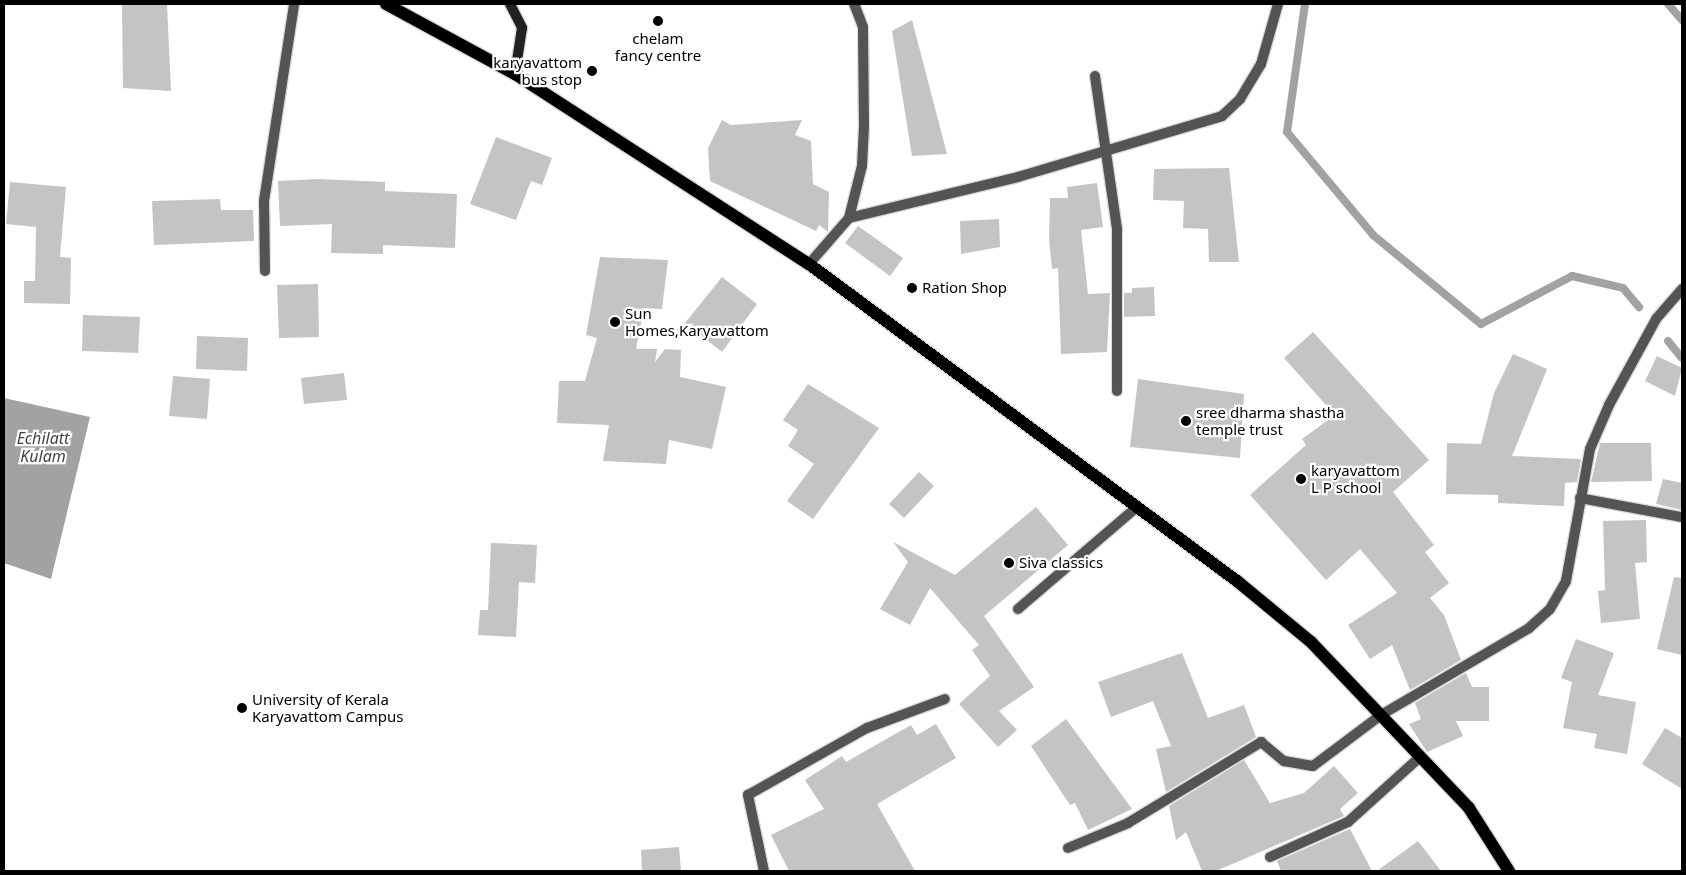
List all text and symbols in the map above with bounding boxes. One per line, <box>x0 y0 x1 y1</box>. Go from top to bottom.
marker: chelam fancy centre <box>652 15 664 27</box>
place label: chelam fancy centre <box>615 29 701 64</box>
place label: karyavattom bus stop <box>493 53 582 88</box>
marker: karyavattom bus stop <box>586 65 598 77</box>
place label: Ration Shop <box>922 279 1007 297</box>
marker: Ration Shop <box>906 282 918 294</box>
place label: Sun Homes,Karyavattom <box>625 304 769 339</box>
marker: Sun Homes,Karyavattom <box>609 316 621 328</box>
place label: sree dharma shastha temple trust <box>1196 403 1344 438</box>
marker: sree dharma shastha temple trust <box>1180 415 1192 427</box>
water label: Echilatt Kulam <box>17 428 69 466</box>
place label: karyavattom L P school <box>1311 461 1400 496</box>
marker: karyavattom L P school <box>1295 473 1307 485</box>
place label: Siva classics <box>1019 554 1103 572</box>
marker: Siva classics <box>1003 557 1015 569</box>
place label: University of Kerala Karyavattom Campus <box>252 690 403 725</box>
marker: University of Kerala Karyavattom Campus <box>236 702 248 714</box>

